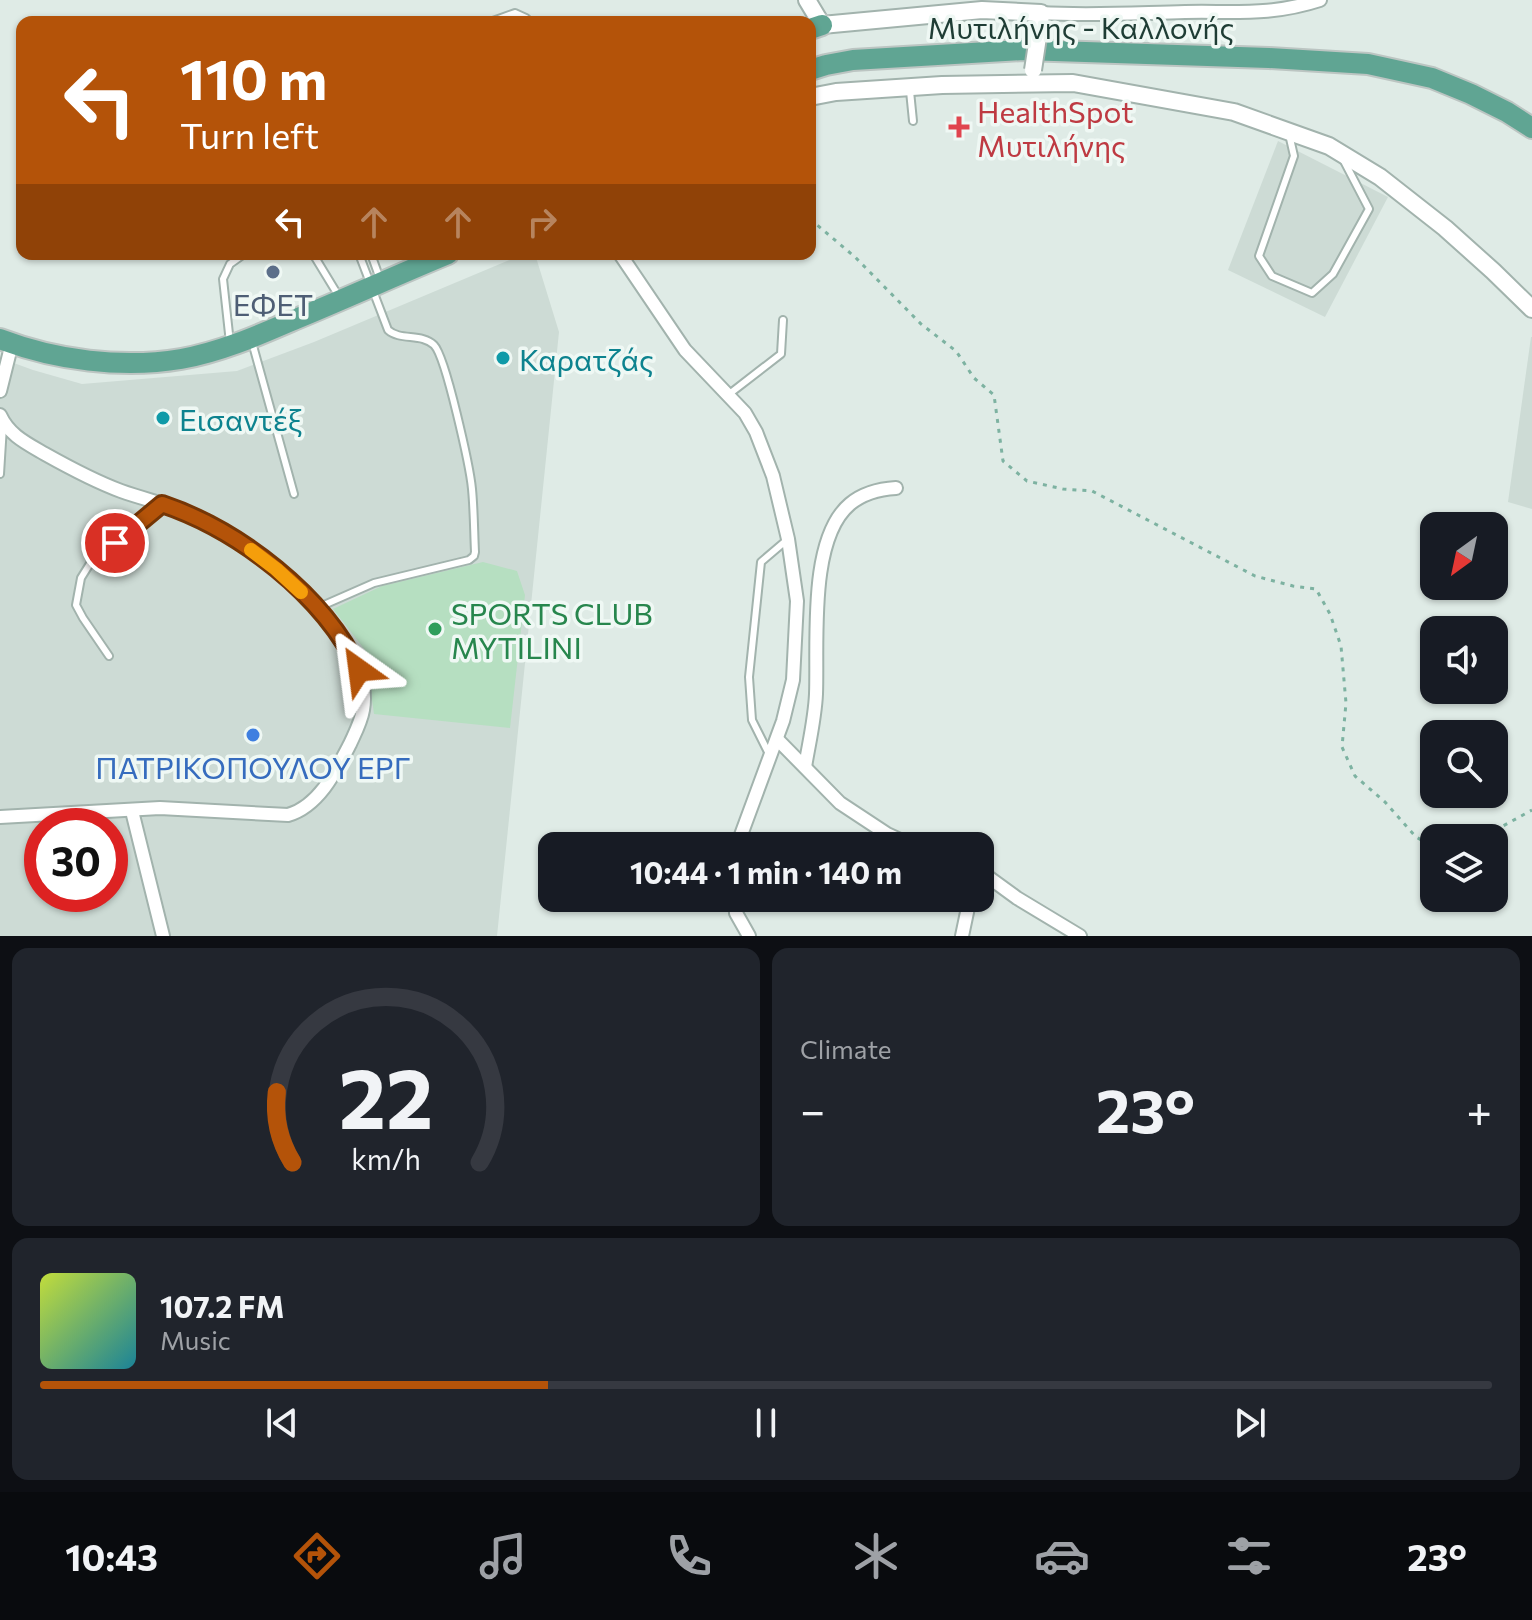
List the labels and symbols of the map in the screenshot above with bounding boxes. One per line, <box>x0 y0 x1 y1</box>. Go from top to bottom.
street label: Μυτιλήνης - Καλλονής <box>928 8 1234 45</box>
place label: HealthSpot Μυτιλήνης <box>977 92 1133 163</box>
marker: HealthSpot Μυτιλήνης <box>948 116 970 138</box>
marker: ΕΦΕΤ <box>264 263 282 281</box>
place label: ΕΦΕΤ <box>233 285 313 322</box>
place label: Καρατζάς <box>519 340 654 377</box>
marker: Καρατζάς <box>494 349 512 367</box>
place label: Εισαντέξ <box>179 400 302 437</box>
marker: Εισαντέξ <box>154 409 172 427</box>
pin <box>81 509 149 577</box>
north arrow <box>1420 512 1508 600</box>
place label: SPORTS CLUB MYTILINI <box>451 594 653 665</box>
marker: SPORTS CLUB MYTILINI <box>426 620 444 638</box>
position arrow <box>317 628 401 712</box>
marker: ΠΑΤΡΙΚΟΠΟΥΛΟΥ ΕΡΓ <box>244 726 262 744</box>
place label: ΠΑΤΡΙΚΟΠΟΥΛΟΥ ΕΡΓ <box>95 748 411 785</box>
speed limit sign: 30 <box>24 808 128 912</box>

